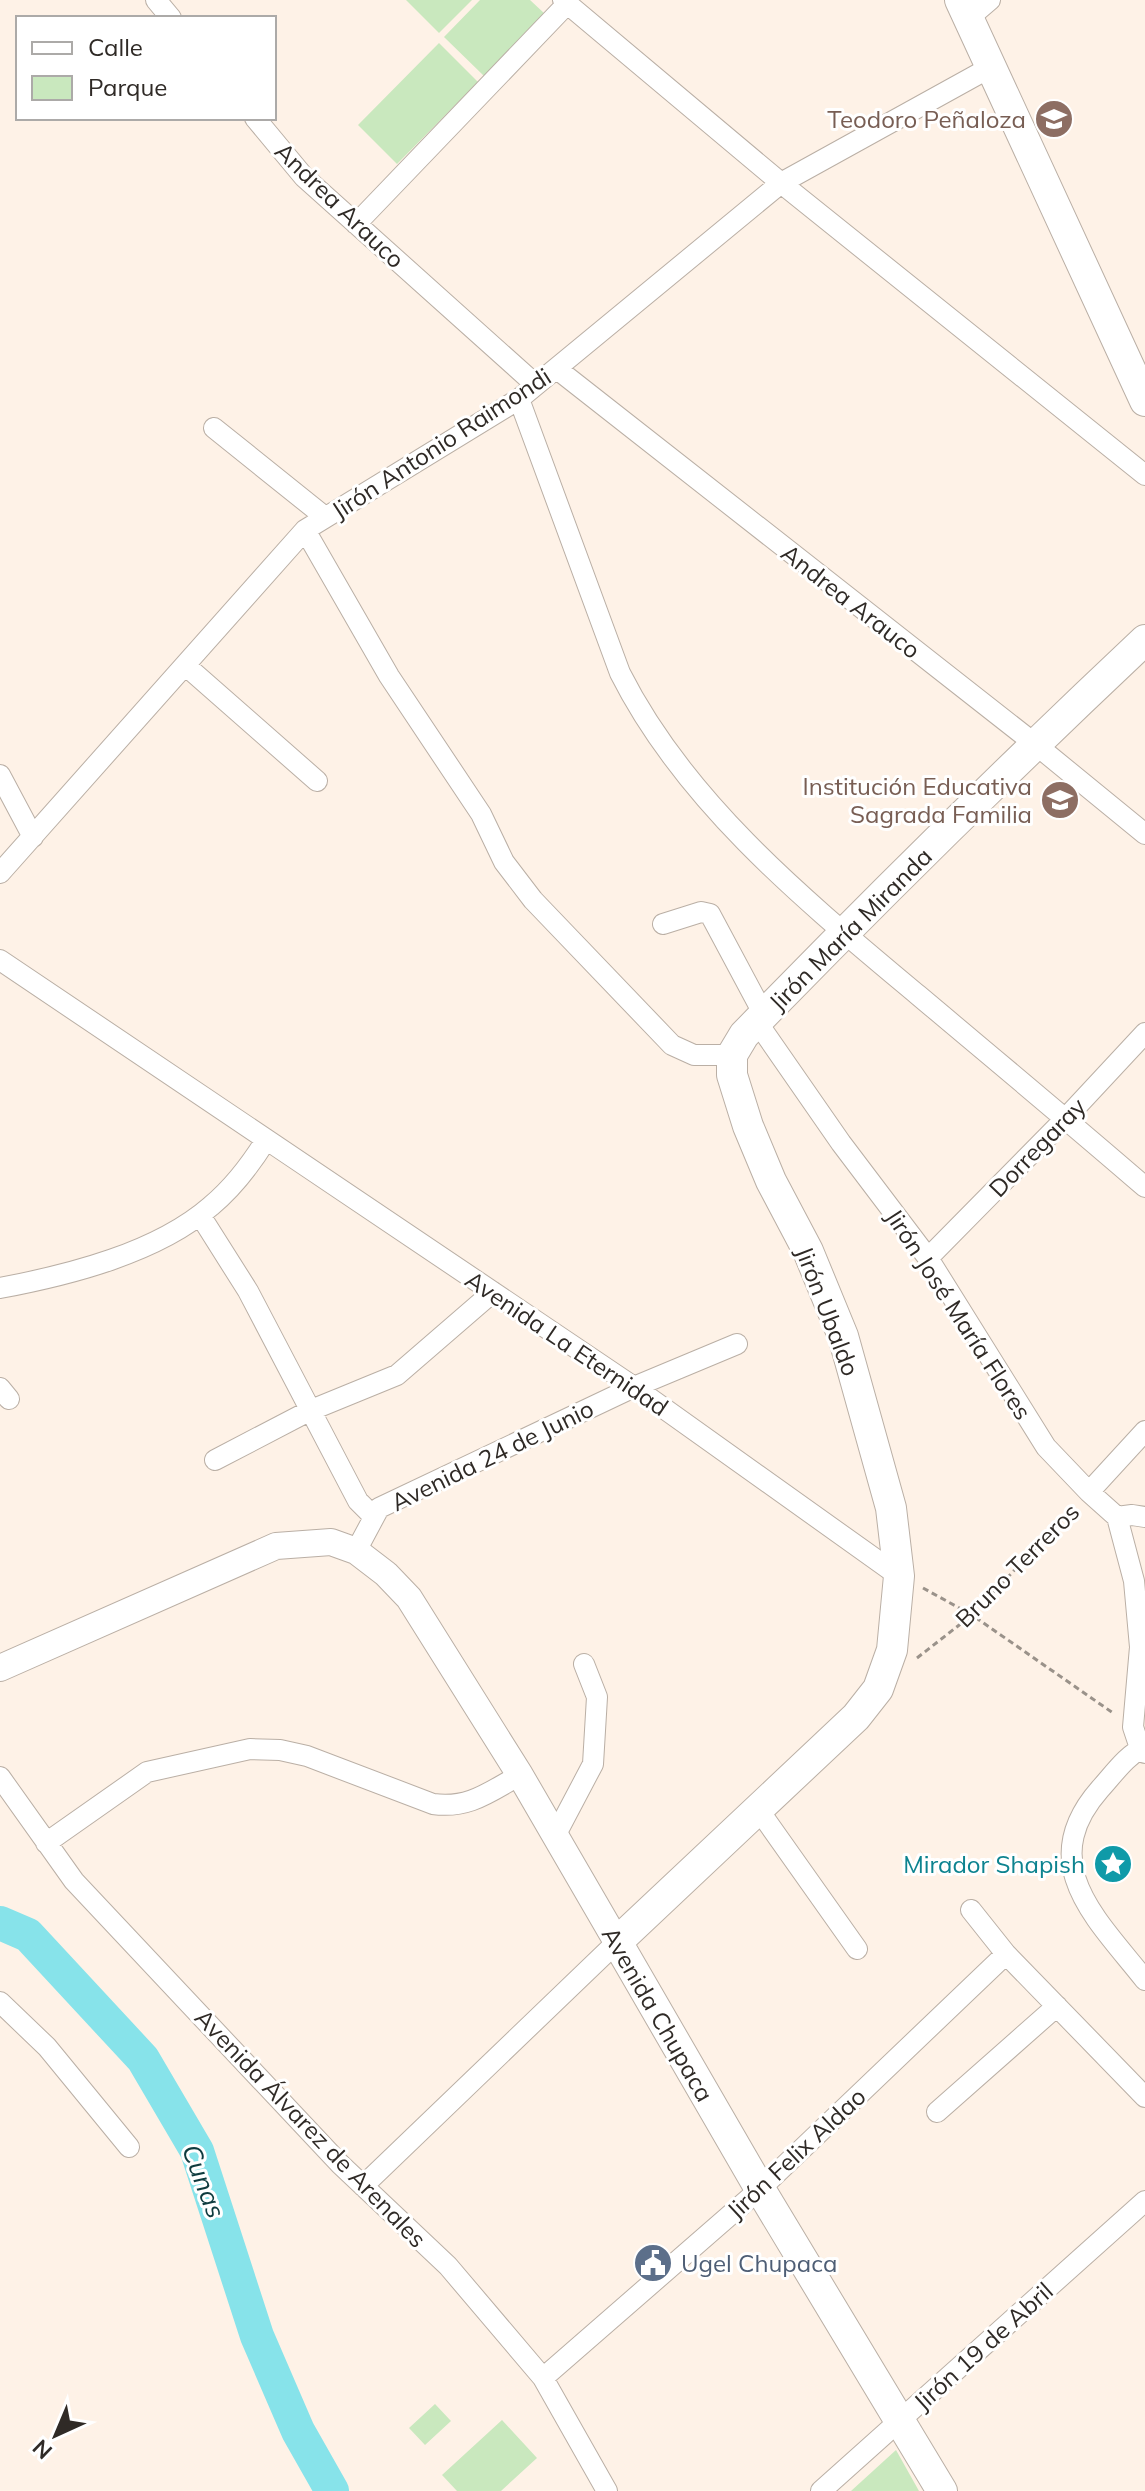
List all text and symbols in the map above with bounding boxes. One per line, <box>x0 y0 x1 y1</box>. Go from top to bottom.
legend <box>16 16 276 120</box>
text: Calle <box>88 32 143 62</box>
text: Parque <box>88 72 167 102</box>
school or university icon: Teodoro Peñaloza <box>1033 98 1075 140</box>
place label: Teodoro Peñaloza <box>827 104 1026 134</box>
street label: Andrea Arauco <box>269 136 411 274</box>
street label: Jirón Antonio Raimondi <box>326 361 556 525</box>
street label: Andrea Arauco <box>775 537 927 665</box>
place label: Institución Educativa Sagrada Familia <box>802 771 1032 829</box>
school or university icon: Institución Educativa Sagrada Familia <box>1039 779 1081 821</box>
street label: Jirón María Miranda <box>762 841 938 1017</box>
street label: Dorregaray <box>982 1091 1092 1203</box>
street label: Jirón José María Flores <box>880 1203 1038 1425</box>
street label: Jirón Ubaldo <box>790 1242 866 1380</box>
street label: Avenida La Eternidad <box>460 1264 674 1422</box>
street label: Avenida 24 de Junio <box>386 1393 598 1517</box>
street label: Bruno Terreros <box>949 1497 1085 1633</box>
place icon: Mirador Shapish <box>1092 1843 1134 1885</box>
place label: Mirador Shapish <box>903 1849 1085 1879</box>
street label: Avenida Chupaca <box>596 1921 720 2107</box>
street label: Avenida Álvarez de Arenales <box>189 2002 433 2254</box>
street label: Jirón Felix Aldao <box>720 2081 872 2225</box>
water label: Cunas <box>175 2140 233 2222</box>
public building icon: Ugel Chupaca <box>632 2242 674 2284</box>
place label: Ugel Chupaca <box>681 2248 837 2278</box>
street label: Jirón 19 de Abril <box>907 2276 1059 2416</box>
north arrow <box>16 2395 96 2475</box>
text: N <box>26 2434 58 2465</box>

